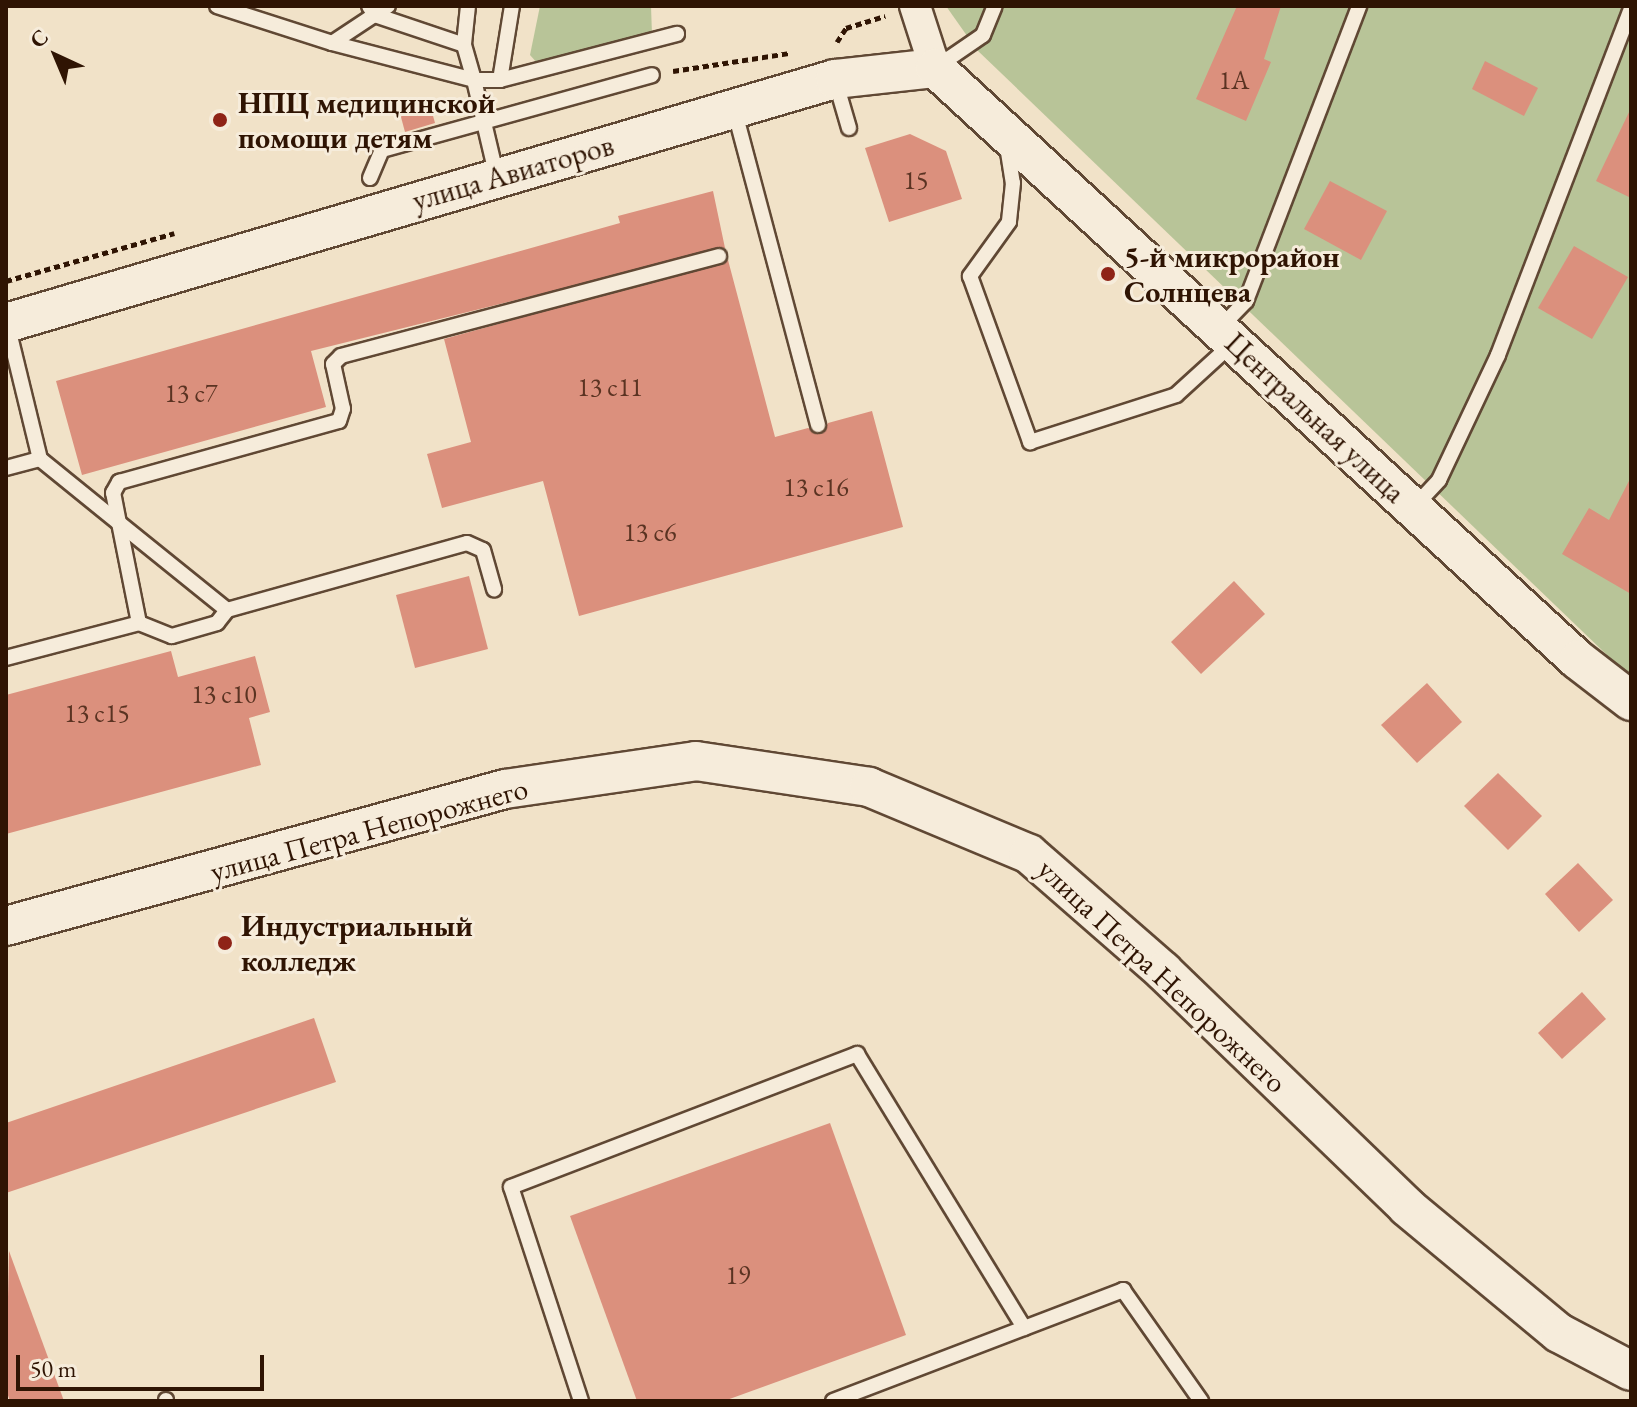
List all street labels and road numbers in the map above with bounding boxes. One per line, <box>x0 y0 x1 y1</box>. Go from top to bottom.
street label: улица Авиаторов <box>408 127 618 219</box>
street label: Центральная улица <box>1218 325 1412 511</box>
street label: улица Петра Непорожнего <box>206 770 532 890</box>
street label: улица Петра Непорожнего <box>1030 851 1294 1101</box>

